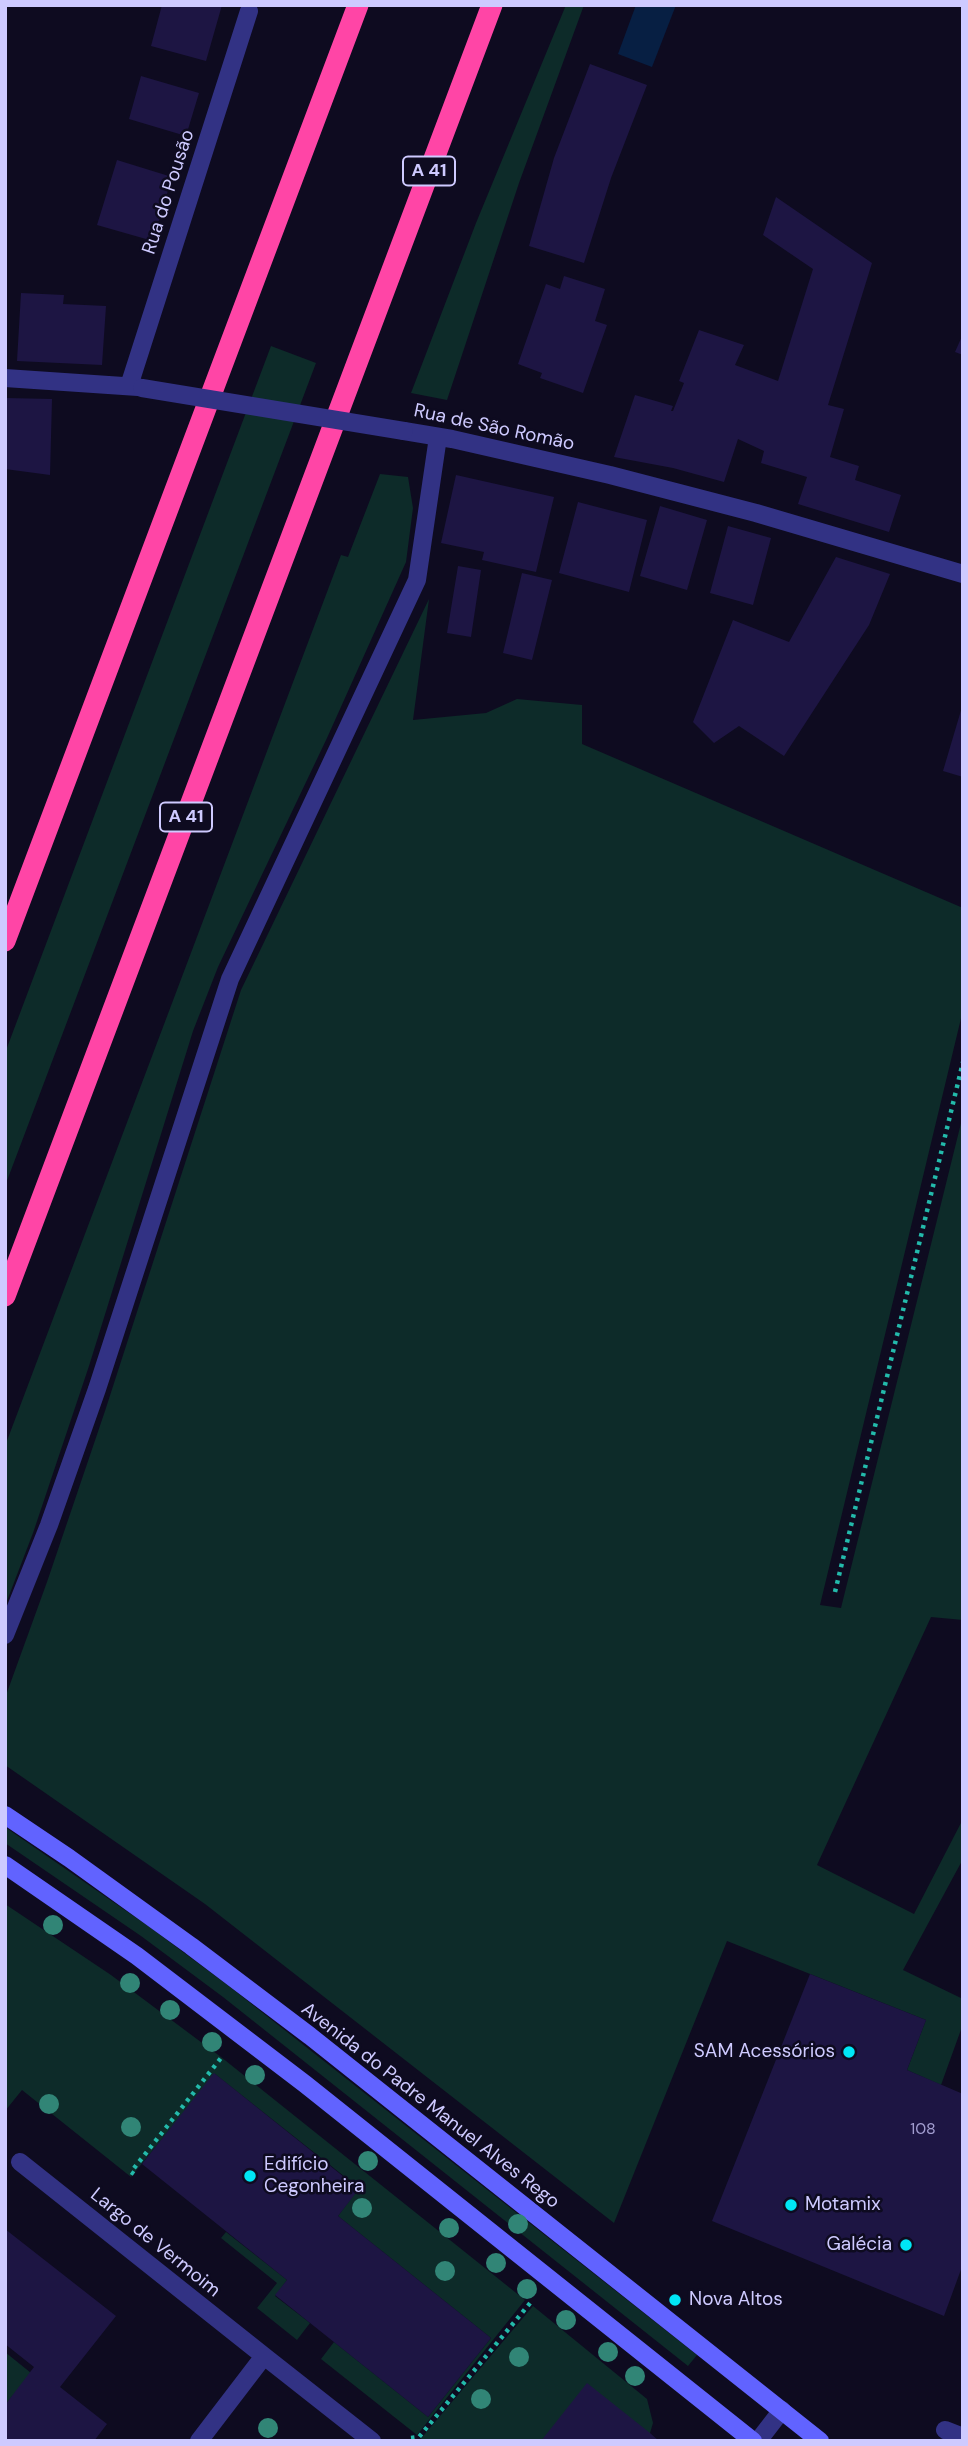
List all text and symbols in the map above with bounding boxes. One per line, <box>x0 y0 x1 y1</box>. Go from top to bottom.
street label: Rua do Pousão <box>138 127 200 257</box>
road number: A 41 <box>403 156 455 186</box>
street label: Rua de São Romão <box>412 400 576 456</box>
road number: A 41 <box>160 802 212 832</box>
street label: Avenida do Padre Manuel Alves Rego <box>296 1998 564 2214</box>
place label: SAM Acessórios <box>694 2041 835 2063</box>
marker: SAM Acessórios <box>841 2044 857 2060</box>
house number: 108 <box>910 2120 936 2140</box>
place label: Edifício Cegonheira <box>264 2154 364 2198</box>
marker: Edifício Cegonheira <box>242 2168 258 2184</box>
street label: Largo de Vermoim <box>85 2184 225 2302</box>
place label: Motamix <box>805 2194 881 2216</box>
marker: Motamix <box>783 2197 799 2213</box>
place label: Galécia <box>826 2234 892 2256</box>
marker: Galécia <box>898 2237 914 2253</box>
place label: Nova Altos <box>689 2289 783 2311</box>
marker: Nova Altos <box>667 2292 683 2308</box>

